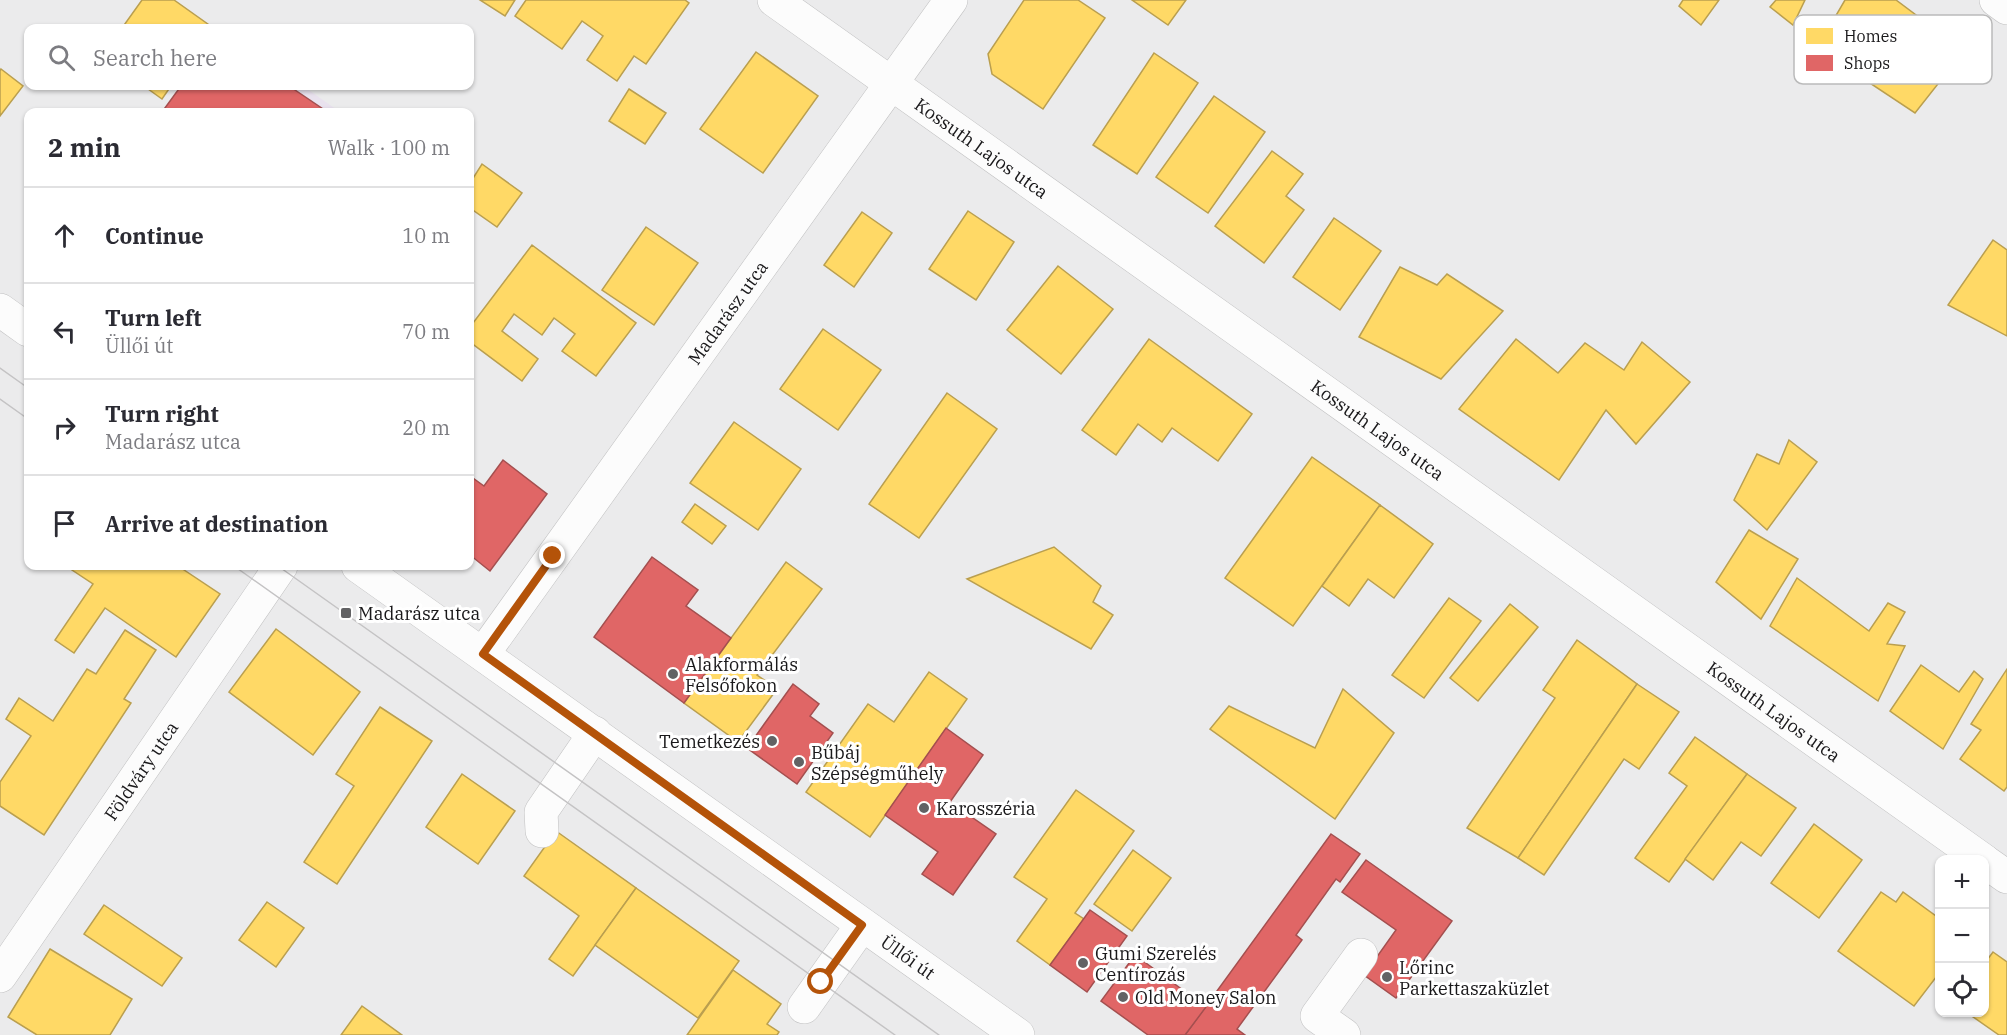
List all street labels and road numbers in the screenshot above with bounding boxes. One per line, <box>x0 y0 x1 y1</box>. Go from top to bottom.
street label: Kossuth Lajos utca <box>911 92 1053 203</box>
street label: Madarász utca <box>682 256 773 369</box>
street label: Kossuth Lajos utca <box>1307 374 1449 485</box>
street label: Kossuth Lajos utca <box>1703 656 1845 767</box>
street label: Földváry utca <box>99 716 183 825</box>
street label: Üllői út <box>876 930 940 984</box>

